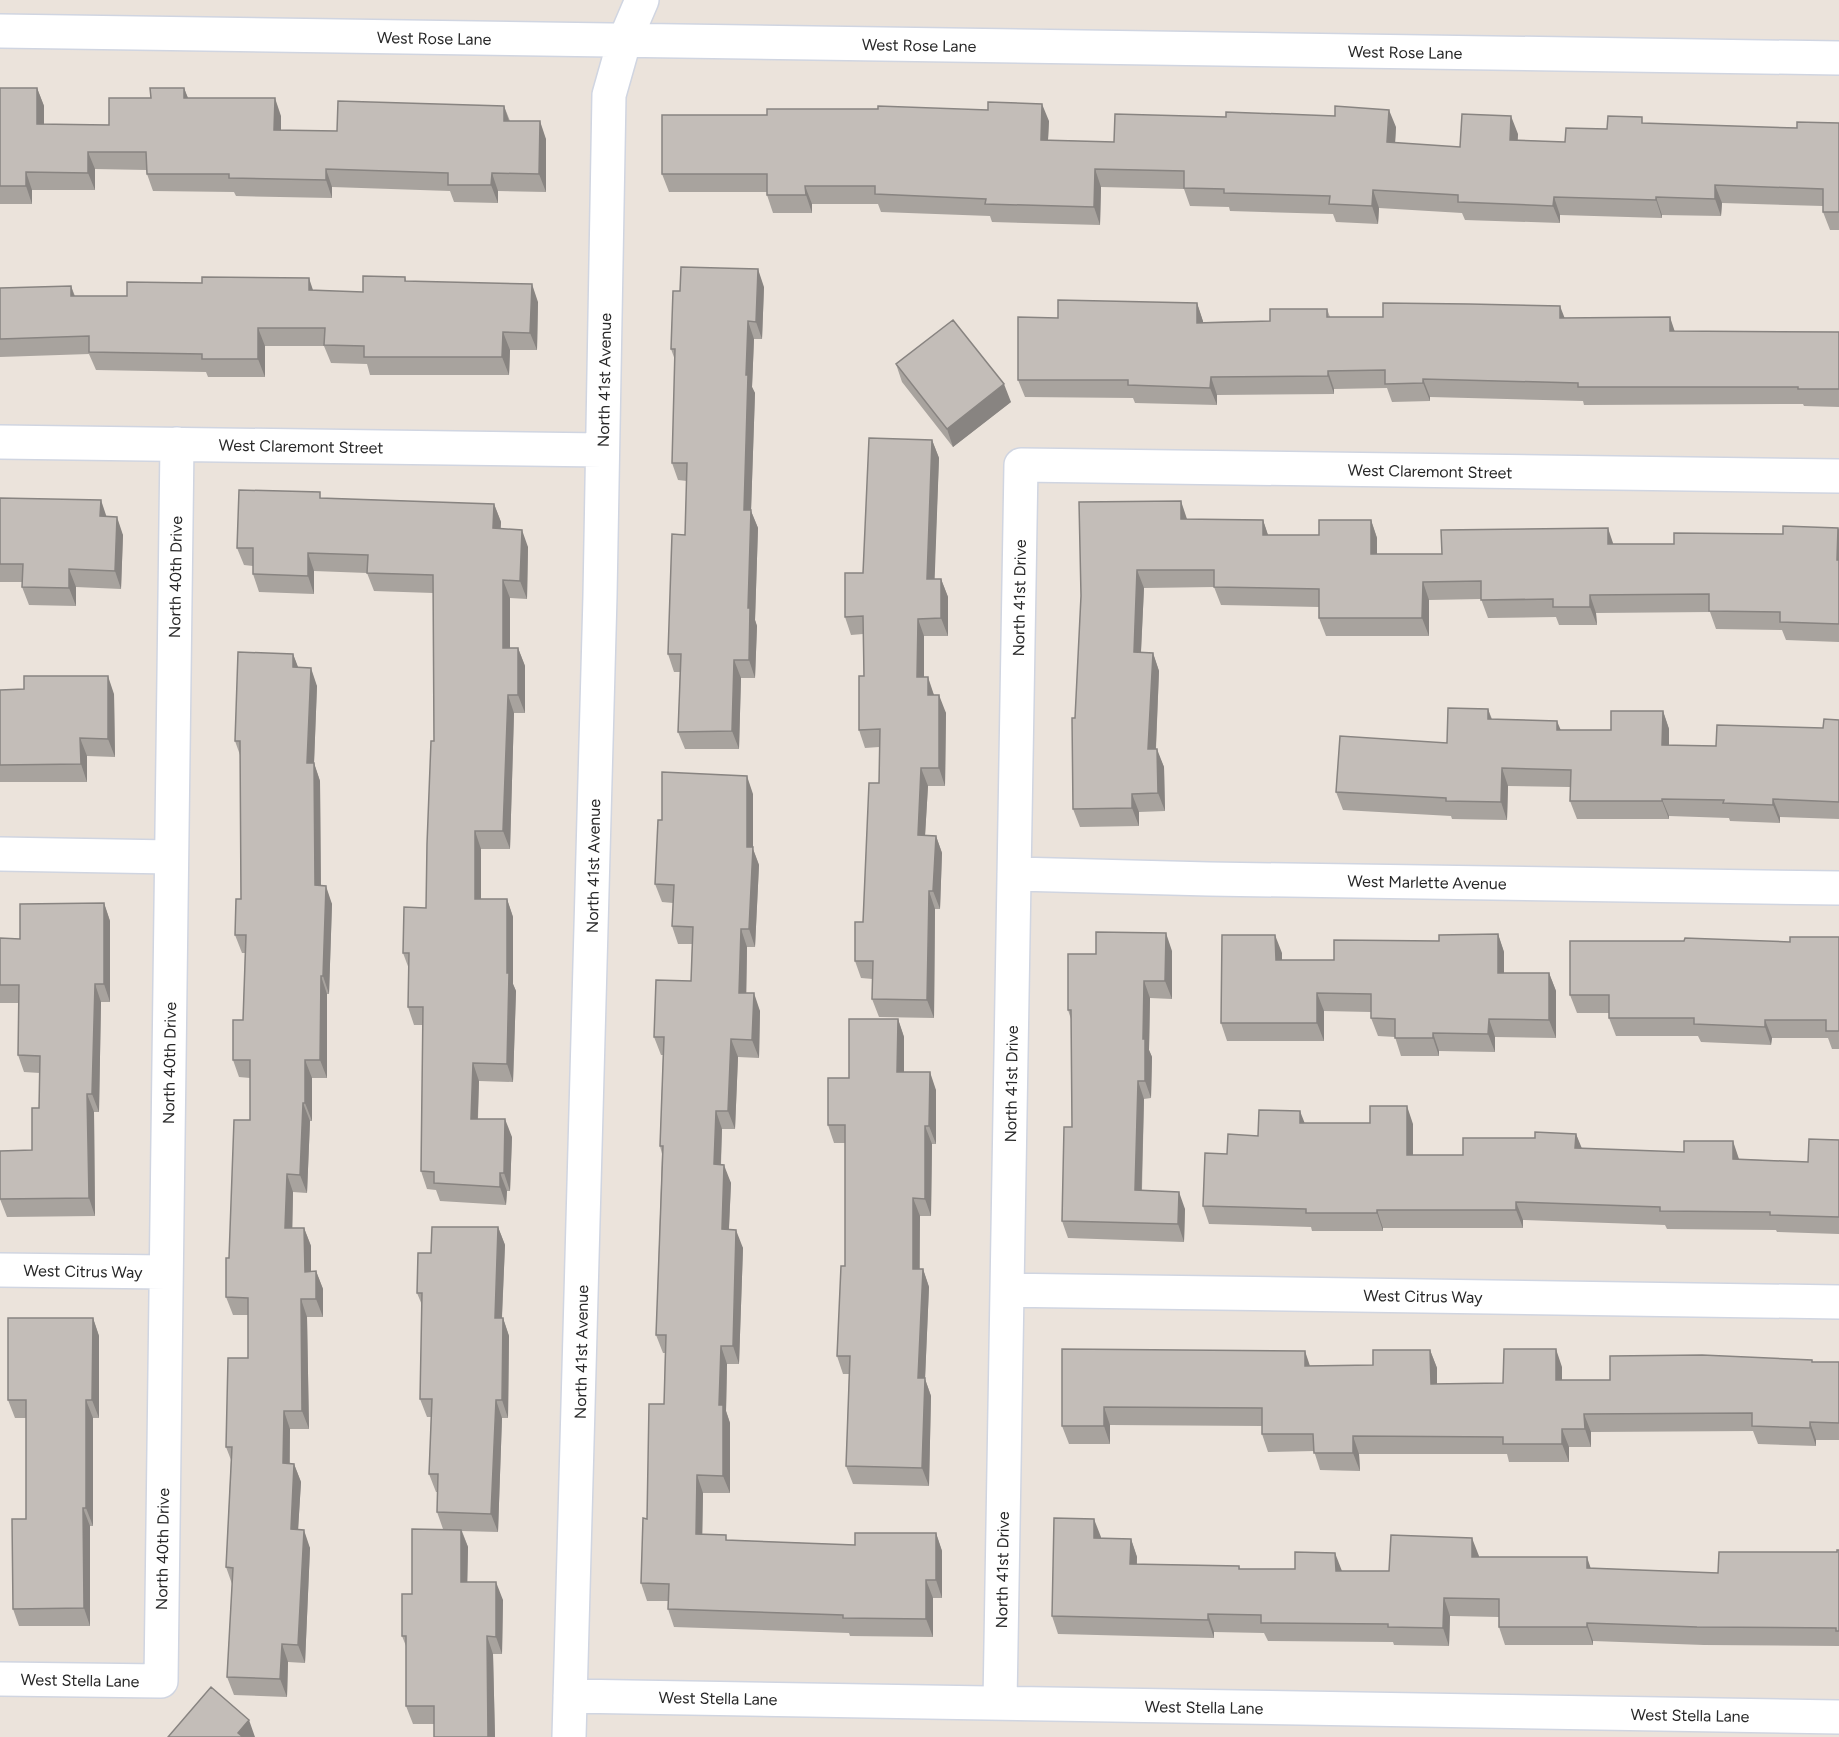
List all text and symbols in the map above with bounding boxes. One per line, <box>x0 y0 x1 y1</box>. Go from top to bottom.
street label: West Rose Lane <box>377 28 492 49</box>
street label: West Rose Lane <box>862 35 977 56</box>
street label: West Rose Lane <box>1348 42 1463 63</box>
street label: North 41st Avenue <box>594 313 615 447</box>
street label: West Claremont Street <box>218 436 384 457</box>
street label: West Claremont Street <box>1347 461 1513 482</box>
street label: North 40th Drive <box>165 516 186 638</box>
street label: North 41st Drive <box>1009 539 1030 657</box>
street label: North 41st Avenue <box>583 799 604 933</box>
street label: West Marlette Avenue <box>1347 872 1507 893</box>
street label: North 40th Drive <box>159 1002 180 1124</box>
street label: North 41st Drive <box>1001 1025 1022 1143</box>
street label: West Citrus Way <box>23 1261 143 1282</box>
street label: North 41st Avenue <box>571 1285 592 1419</box>
street label: West Citrus Way <box>1363 1286 1483 1307</box>
street label: North 40th Drive <box>152 1488 173 1610</box>
street label: North 41st Drive <box>992 1511 1013 1629</box>
street label: West Stella Lane <box>20 1670 140 1691</box>
street label: West Stella Lane <box>658 1688 778 1709</box>
street label: West Stella Lane <box>1144 1697 1264 1718</box>
street label: West Stella Lane <box>1630 1705 1750 1726</box>

